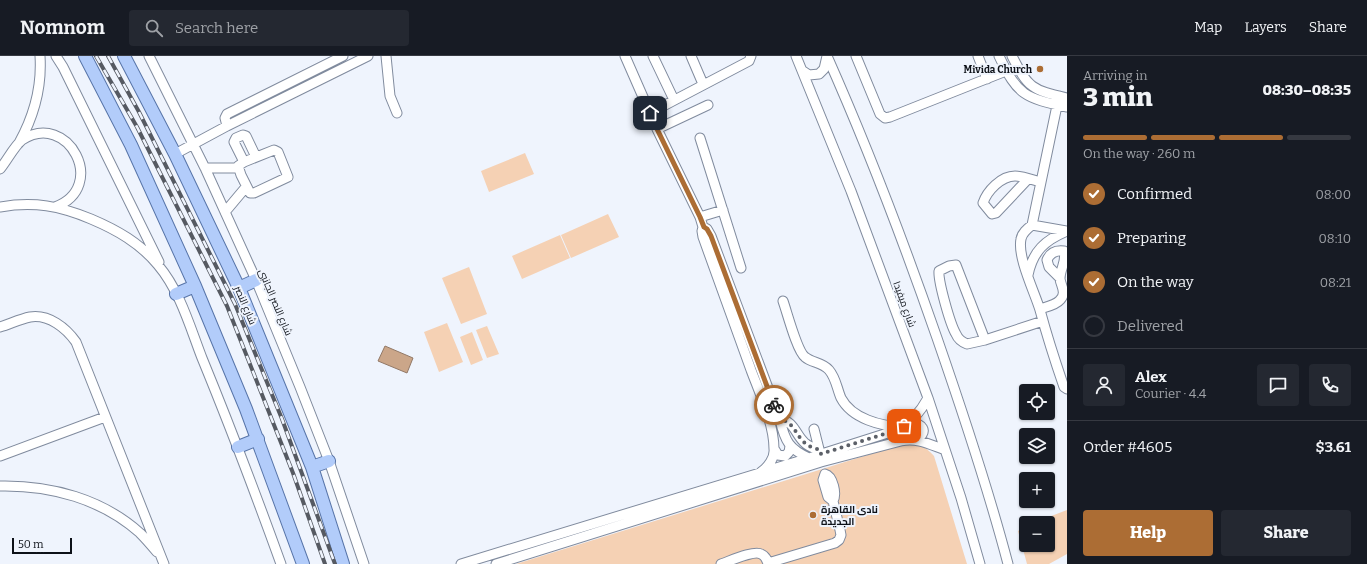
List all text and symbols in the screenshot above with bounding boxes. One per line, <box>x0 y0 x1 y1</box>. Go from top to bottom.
search box <box>129 10 409 46</box>
text: Nomnom <box>20 16 105 39</box>
icon: search <box>143 17 165 39</box>
text: Search here <box>175 19 258 37</box>
text: Map <box>1194 19 1222 36</box>
text: Layers <box>1244 19 1287 36</box>
text: Share <box>1309 19 1347 36</box>
place label: Mivida Church <box>964 64 1033 76</box>
marker: Mivida Church <box>1035 64 1045 74</box>
text: Arriving in <box>1083 68 1148 83</box>
text: 08:30–08:35 <box>1263 81 1351 99</box>
text: 3 min <box>1083 82 1153 113</box>
pin <box>633 96 667 130</box>
icon: home <box>639 102 661 124</box>
text: On the way · 260 m <box>1083 146 1195 161</box>
icon: check <box>1083 183 1105 205</box>
text: Confirmed <box>1117 185 1192 203</box>
text: 08:00 <box>1315 187 1351 202</box>
icon: check <box>1083 227 1105 249</box>
text: Preparing <box>1117 229 1186 247</box>
text: 08:10 <box>1318 231 1351 246</box>
street label: شارع النصر الجانبى <box>256 267 295 337</box>
icon: check <box>1083 271 1105 293</box>
text: On the way <box>1117 273 1194 291</box>
text: 08:21 <box>1320 275 1351 290</box>
street label: شارع ميفيدا <box>890 280 918 329</box>
street label: شارع النصر <box>231 283 259 327</box>
text: Delivered <box>1117 317 1184 335</box>
button: person <box>1083 364 1125 406</box>
button: chat <box>1257 364 1299 406</box>
button: phone <box>1309 364 1351 406</box>
text: Alex <box>1135 368 1167 386</box>
map controls <box>1019 384 1055 552</box>
button: locate <box>1019 384 1055 420</box>
courier <box>754 385 794 425</box>
text: Courier · 4.4 <box>1135 386 1206 401</box>
icon: bike <box>763 394 785 416</box>
pin <box>887 409 921 443</box>
icon: bag <box>893 415 915 437</box>
button: layers <box>1019 428 1055 464</box>
text: Order #4605 <box>1083 438 1172 456</box>
text: $3.61 <box>1316 438 1351 456</box>
button: + <box>1019 472 1055 508</box>
place label: نادى القاهرة الجديدة <box>821 504 878 528</box>
marker: نادى القاهرة الجديدة <box>808 510 818 520</box>
button: Help <box>1083 510 1213 556</box>
button: Share <box>1221 510 1351 556</box>
button: − <box>1019 516 1055 552</box>
scale bar <box>12 536 72 555</box>
text: 50 m <box>18 538 44 551</box>

